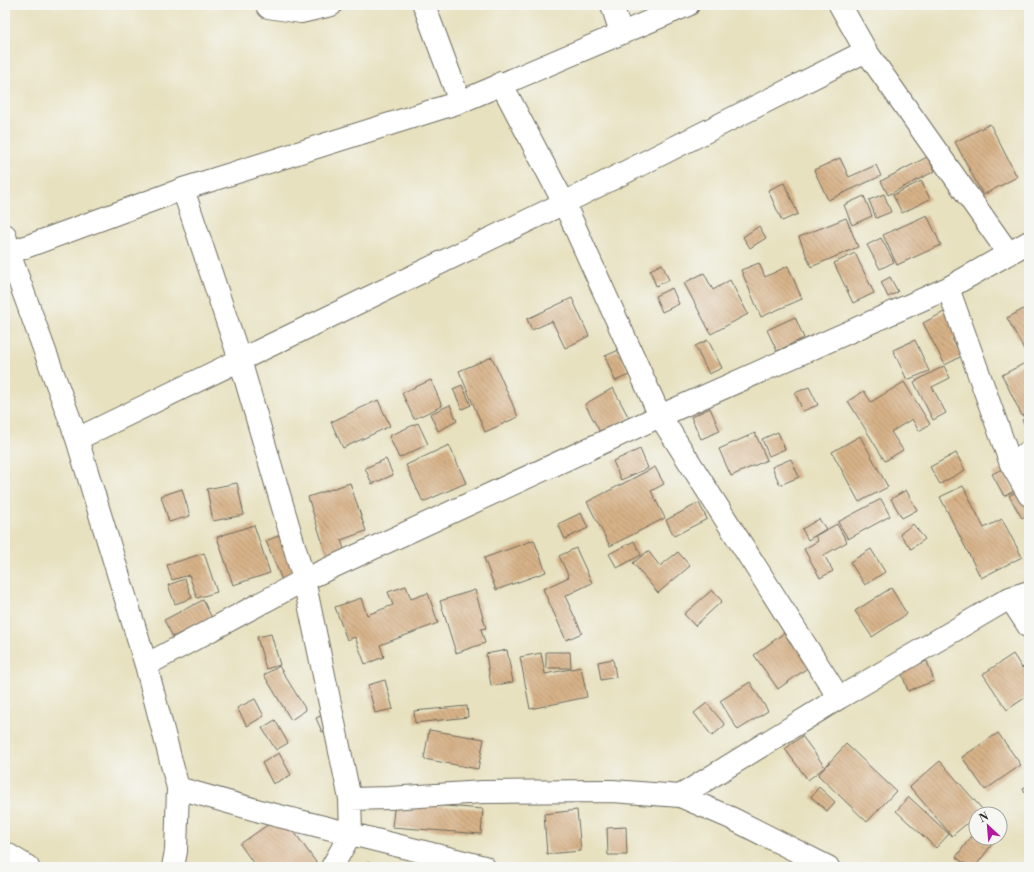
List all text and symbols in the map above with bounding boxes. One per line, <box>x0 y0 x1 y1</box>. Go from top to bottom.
north arrow <box>968 806 1008 846</box>
text: N <box>977 810 991 826</box>

